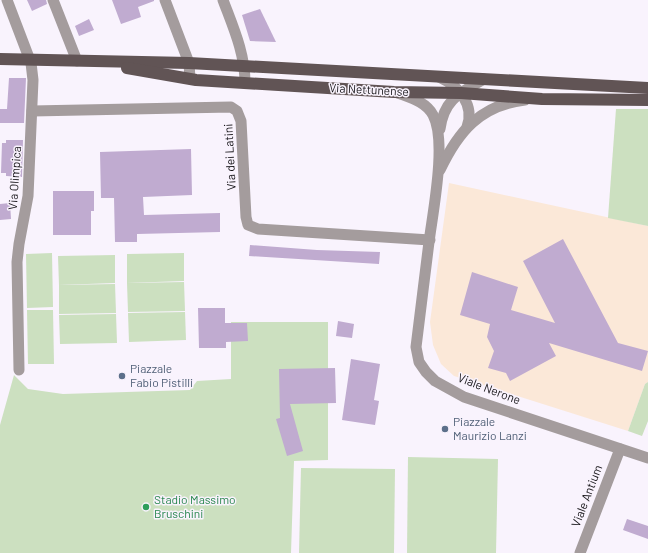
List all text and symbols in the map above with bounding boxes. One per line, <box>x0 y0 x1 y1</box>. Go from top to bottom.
street label: Via Nettunense <box>329 80 409 98</box>
street label: Via dei Latini <box>220 123 238 191</box>
street label: Via Olimpica <box>5 146 23 210</box>
place label: Piazzale Fabio Pistilli <box>130 361 193 389</box>
street label: Viale Nerone <box>456 370 523 406</box>
marker: Piazzale Fabio Pistilli <box>117 371 127 381</box>
place label: Piazzale Maurizio Lanzi <box>453 414 527 442</box>
marker: Piazzale Maurizio Lanzi <box>440 424 450 434</box>
street label: Viale Antium <box>568 463 604 529</box>
place label: Stadio Massimo Bruschini <box>154 492 236 520</box>
marker: Stadio Massimo Bruschini <box>141 502 151 512</box>

